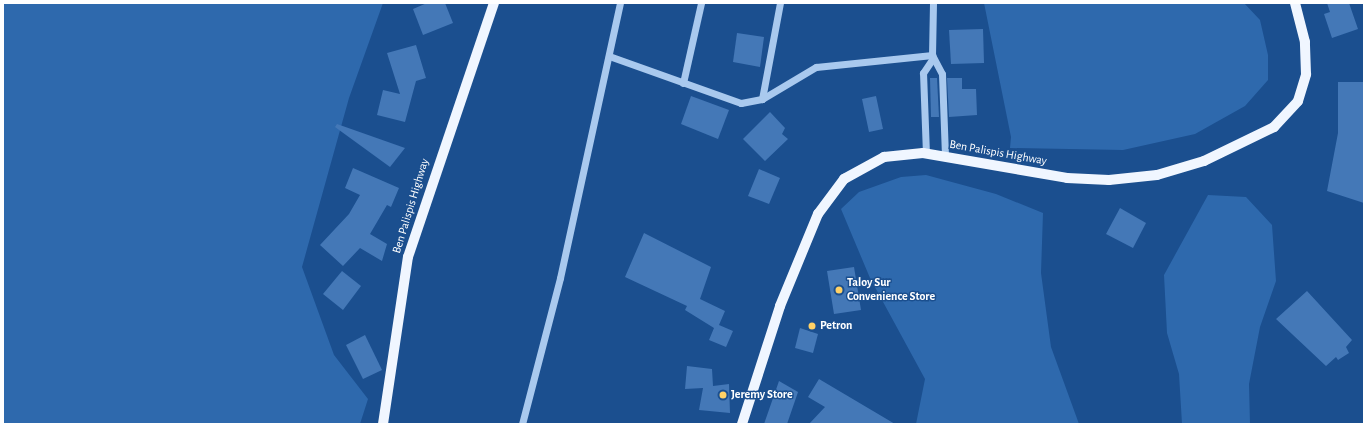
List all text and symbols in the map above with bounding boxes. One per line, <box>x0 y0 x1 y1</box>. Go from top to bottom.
street label: Ben Palispis Highway <box>948 137 1048 169</box>
street label: Ben Palispis Highway <box>390 157 432 255</box>
place label: Taloy Sur Convenience Store <box>847 276 935 304</box>
marker: Taloy Sur Convenience Store <box>834 285 844 295</box>
place label: Petron <box>820 319 852 333</box>
marker: Petron <box>807 321 817 331</box>
place label: Jeremy Store <box>731 388 793 402</box>
marker: Jeremy Store <box>718 390 728 400</box>

